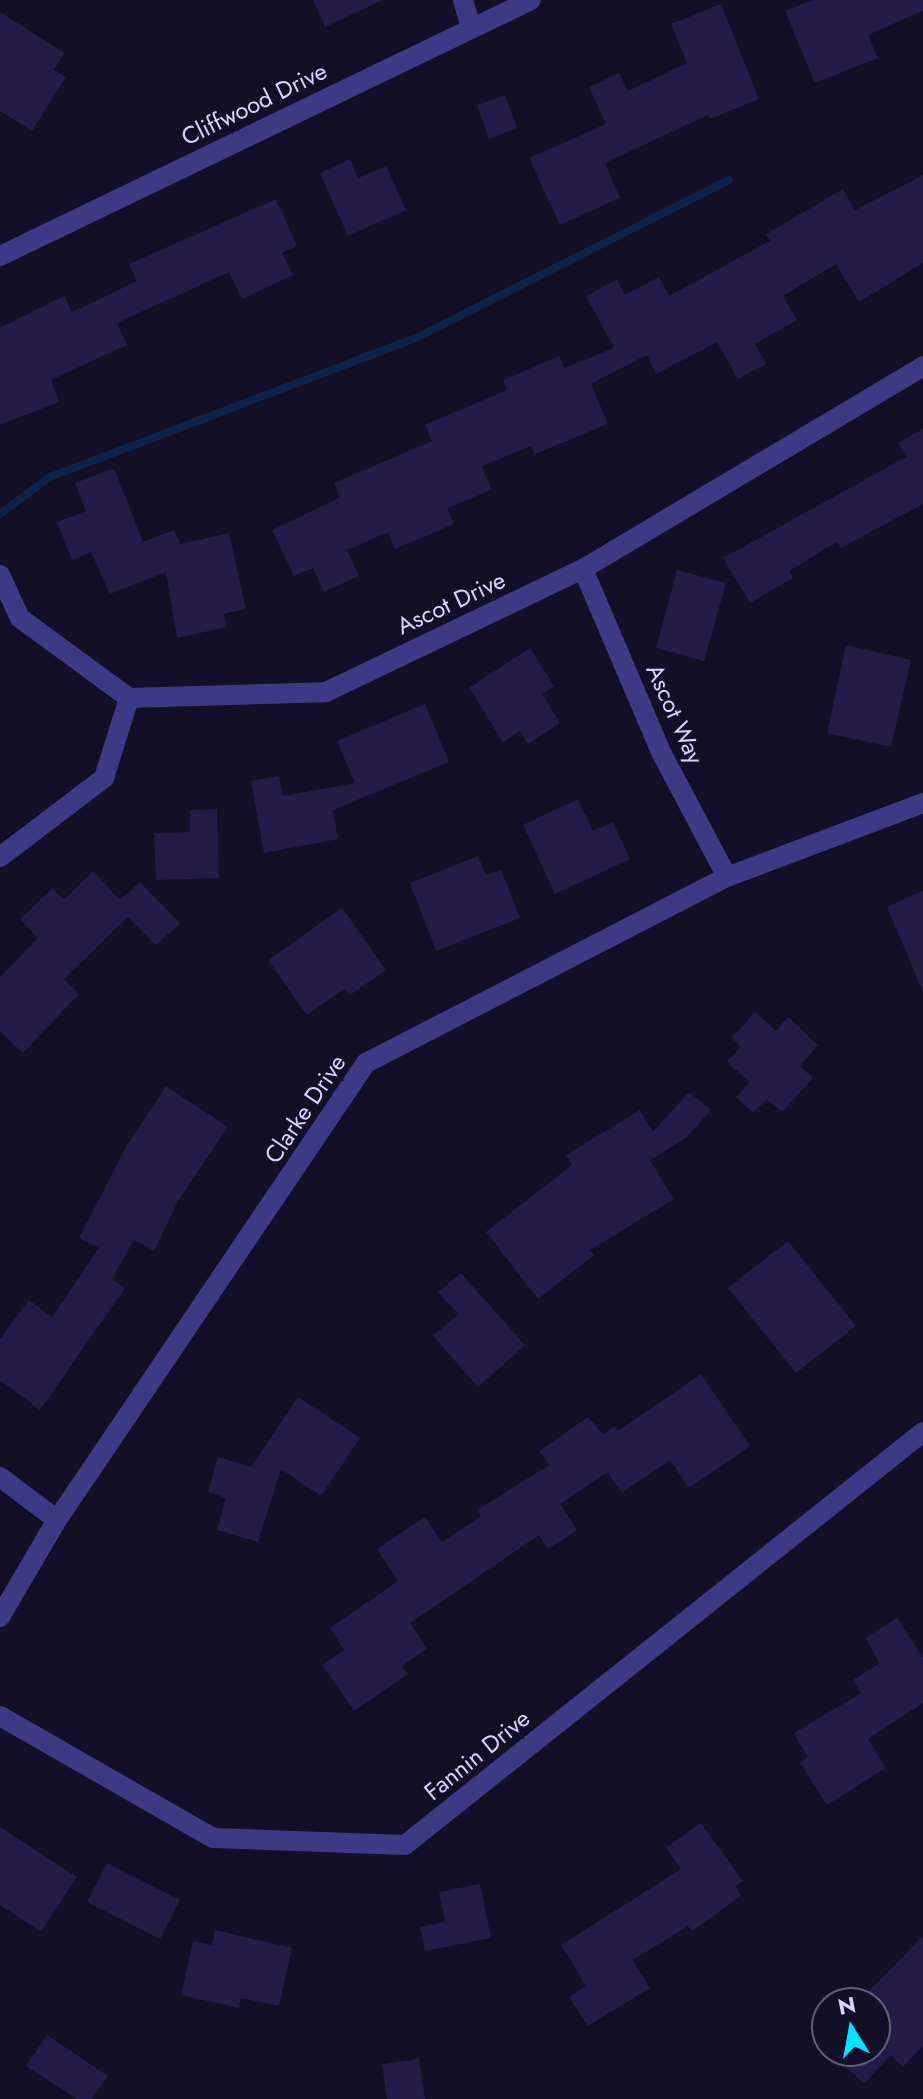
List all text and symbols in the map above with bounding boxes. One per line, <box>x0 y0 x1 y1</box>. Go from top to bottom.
street label: Cliffwood Drive <box>177 56 331 152</box>
street label: Ascot Drive <box>392 565 510 641</box>
street label: Ascot Way <box>640 660 710 768</box>
street label: Clarke Drive <box>258 1049 352 1169</box>
street label: Fannin Drive <box>418 1704 536 1806</box>
north arrow <box>811 1987 891 2067</box>
text: N <box>835 1988 858 2023</box>

